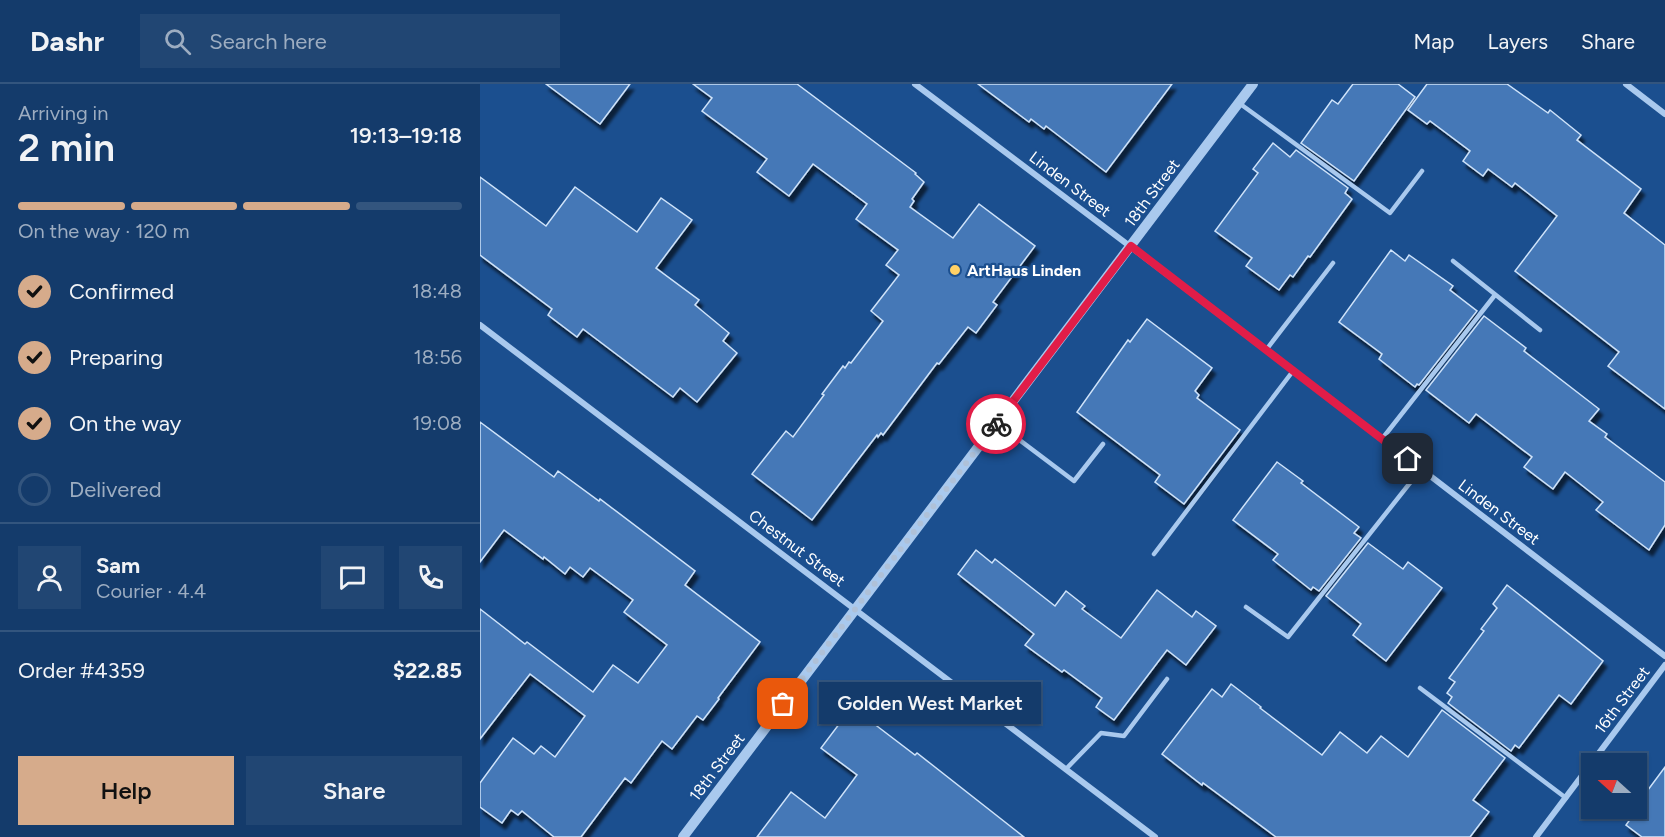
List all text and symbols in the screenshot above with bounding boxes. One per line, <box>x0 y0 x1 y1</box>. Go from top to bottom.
search box <box>140 14 560 68</box>
text: Dashr <box>30 24 104 58</box>
icon: search <box>161 25 194 58</box>
text: Search here <box>209 28 327 55</box>
text: Map <box>1414 29 1454 54</box>
text: Layers <box>1487 29 1548 54</box>
text: Share <box>1581 29 1635 54</box>
text: Arriving in <box>18 101 108 125</box>
text: 19:13–19:18 <box>350 122 462 149</box>
text: 2 min <box>18 124 115 171</box>
street label: Linden Street <box>1026 147 1114 221</box>
street label: 18th Street <box>1120 155 1184 231</box>
text: On the way · 120 m <box>18 219 189 243</box>
place label: ArtHaus Linden <box>967 261 1081 280</box>
marker: ArtHaus Linden <box>948 263 962 277</box>
icon: check <box>18 275 51 308</box>
text: Confirmed <box>69 278 174 305</box>
text: 18:48 <box>412 279 462 303</box>
icon: check <box>18 341 51 374</box>
text: Preparing <box>69 344 163 371</box>
text: 18:56 <box>414 345 462 369</box>
courier <box>966 394 1026 454</box>
icon: check <box>18 407 51 440</box>
icon: bike <box>980 408 1013 441</box>
text: On the way <box>69 410 181 437</box>
text: 19:08 <box>412 411 462 435</box>
pin <box>1382 433 1433 484</box>
icon: home <box>1391 442 1424 475</box>
street label: Linden Street <box>1455 475 1543 549</box>
text: Delivered <box>69 476 162 503</box>
street label: Chestnut Street <box>745 506 849 590</box>
button: person <box>18 546 81 609</box>
button: chat <box>321 546 384 609</box>
button: phone <box>399 546 462 609</box>
text: Sam <box>96 552 140 579</box>
text: Courier · 4.4 <box>96 579 206 603</box>
text: Order #4359 <box>18 657 145 684</box>
text: $22.85 <box>393 657 462 684</box>
street label: 16th Street <box>1591 663 1653 737</box>
pin <box>757 678 808 729</box>
callout: Golden West Market <box>819 683 1041 725</box>
icon: bag <box>766 687 799 720</box>
text: Golden West Market <box>837 691 1023 715</box>
street label: 18th Street <box>685 729 749 805</box>
north arrow <box>1581 753 1647 819</box>
map controls <box>1581 753 1647 819</box>
button: Help <box>18 756 234 825</box>
button: Share <box>246 756 462 825</box>

